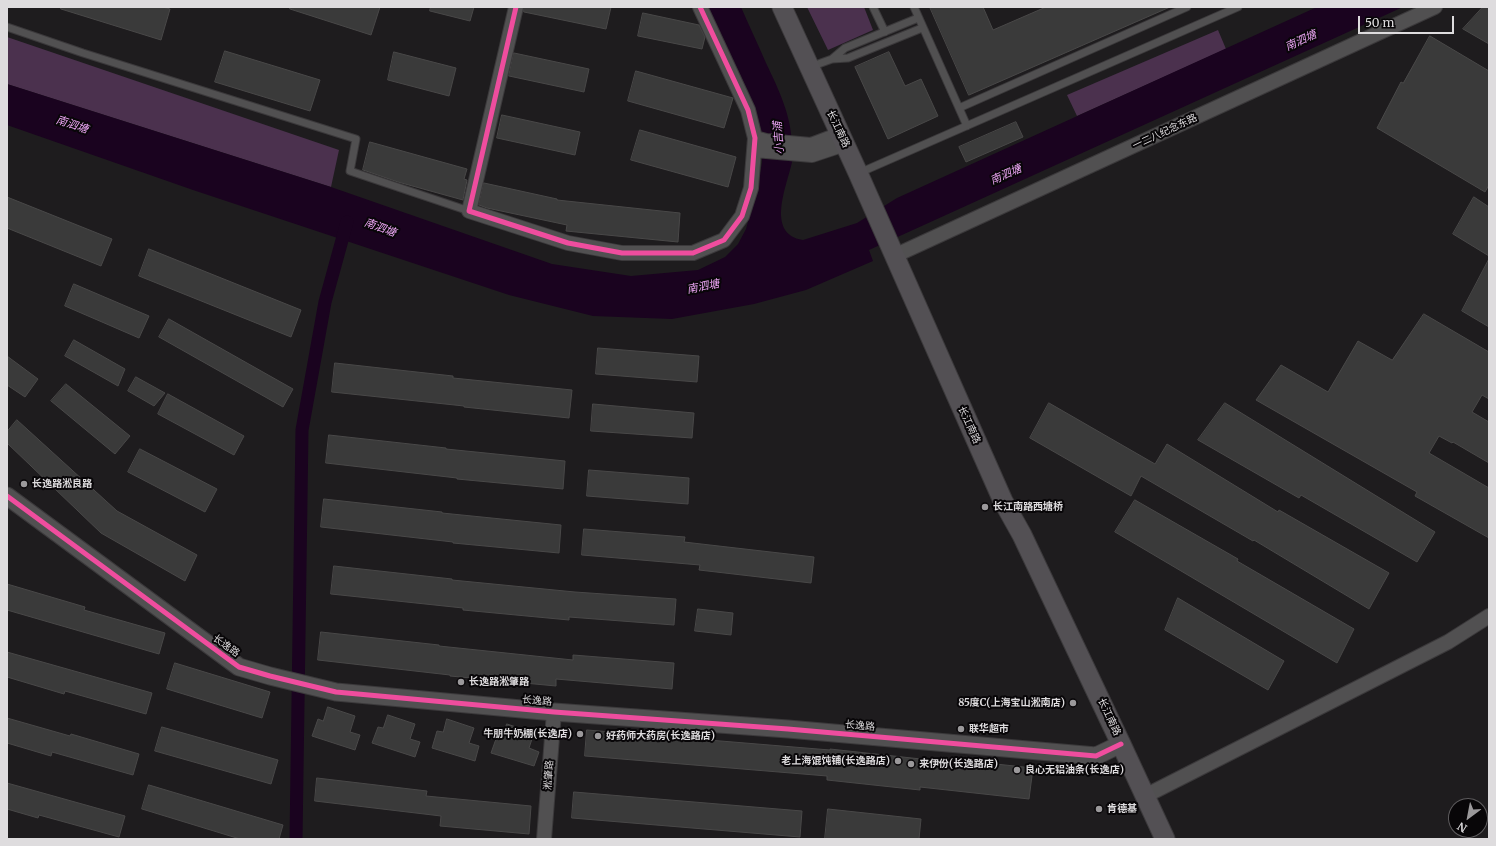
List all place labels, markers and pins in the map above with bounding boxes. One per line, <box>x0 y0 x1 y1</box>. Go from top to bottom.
place label: 长逸路淞良路 <box>32 478 92 490</box>
marker: 长逸路淞良路 <box>19 479 29 489</box>
place label: 长江南路西塘桥 <box>993 501 1063 513</box>
marker: 长江南路西塘桥 <box>980 502 990 512</box>
place label: 长逸路淞肇路 <box>469 676 529 688</box>
marker: 长逸路淞肇路 <box>456 677 466 687</box>
place label: 85度C(上海宝山淞南店) <box>958 697 1065 709</box>
marker: 85度C(上海宝山淞南店) <box>1068 698 1078 708</box>
place label: 联华超市 <box>969 723 1009 735</box>
marker: 联华超市 <box>956 724 966 734</box>
place label: 牛朋牛奶棚(长逸店) <box>483 728 572 740</box>
marker: 牛朋牛奶棚(长逸店) <box>575 729 585 739</box>
place label: 好药师大药房(长逸路店) <box>606 730 715 742</box>
marker: 好药师大药房(长逸路店) <box>593 731 603 741</box>
place label: 老上海馄饨铺(长逸路店) <box>781 755 890 767</box>
marker: 老上海馄饨铺(长逸路店) <box>893 756 903 766</box>
place label: 来伊份(长逸路店) <box>919 758 998 770</box>
marker: 来伊份(长逸路店) <box>906 759 916 769</box>
place label: 良心无铝油条(长逸店) <box>1025 764 1124 776</box>
marker: 良心无铝油条(长逸店) <box>1012 765 1022 775</box>
place label: 肯德基 <box>1107 803 1137 815</box>
marker: 肯德基 <box>1094 804 1104 814</box>

